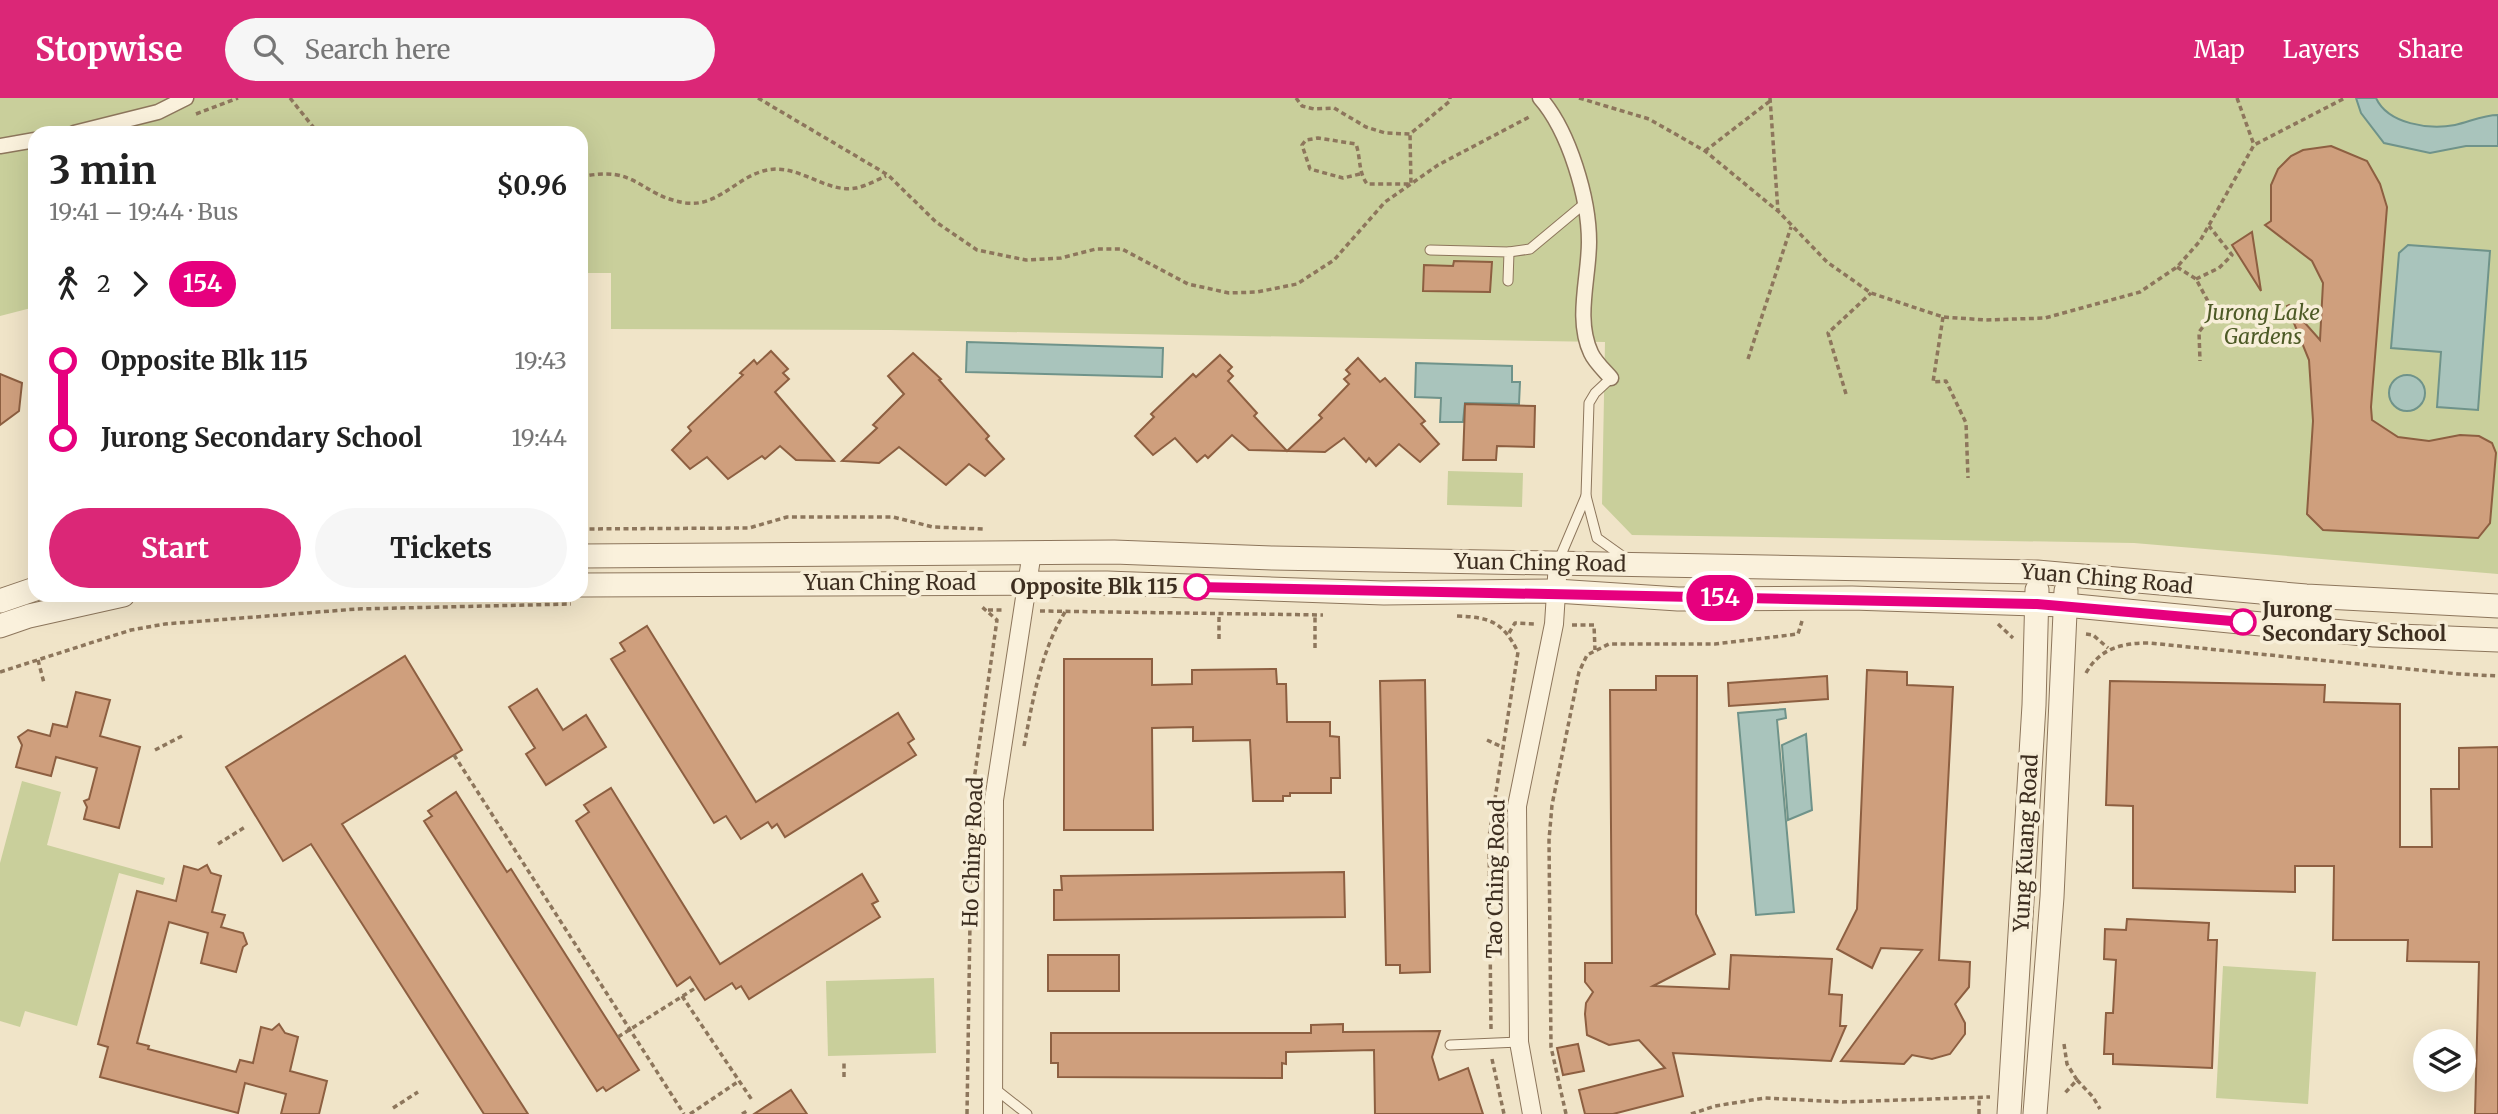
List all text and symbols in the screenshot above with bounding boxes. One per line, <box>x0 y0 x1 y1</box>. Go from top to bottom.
search box <box>225 18 715 81</box>
text: Stopwise <box>35 29 183 70</box>
icon: search <box>249 30 287 68</box>
text: Search here <box>305 33 450 66</box>
text: Map <box>2194 34 2245 65</box>
text: Layers <box>2283 34 2359 65</box>
text: Share <box>2397 34 2463 65</box>
text: 3 min <box>49 147 157 194</box>
text: $0.96 <box>497 169 567 202</box>
text: 19:41 – 19:44 · Bus <box>49 197 238 226</box>
icon: walk <box>49 265 87 303</box>
icon: forward <box>121 265 159 303</box>
text: 154 <box>183 268 222 299</box>
text: 2 <box>97 269 111 298</box>
park label: Jurong Lake Gardens <box>2204 299 2320 350</box>
text: Opposite Blk 115 <box>101 344 308 377</box>
text: 19:43 <box>514 346 567 375</box>
text: Jurong Secondary School <box>101 421 422 454</box>
text: 19:44 <box>511 423 567 452</box>
button: Start <box>49 508 301 588</box>
button: Tickets <box>315 508 567 588</box>
street label: Yuan Ching Road <box>1453 547 1627 578</box>
street label: Yuan Ching Road <box>2019 557 2194 599</box>
street label: Yuan Ching Road <box>803 569 977 596</box>
place label: Opposite Blk 115 <box>1011 573 1178 600</box>
marker: Opposite Blk 115 <box>1184 574 1210 600</box>
line badge: 154 <box>1680 575 1760 621</box>
text: 154 <box>1700 582 1740 613</box>
place label: Jurong Secondary School <box>2261 596 2447 647</box>
marker: Jurong Secondary School <box>2230 609 2256 635</box>
street label: Yung Kuang Road <box>2007 753 2044 934</box>
street label: Ho Ching Road <box>956 776 989 928</box>
street label: Tao Ching Road <box>1481 799 1510 959</box>
map controls <box>2413 1029 2476 1092</box>
button: layers <box>2413 1029 2476 1092</box>

